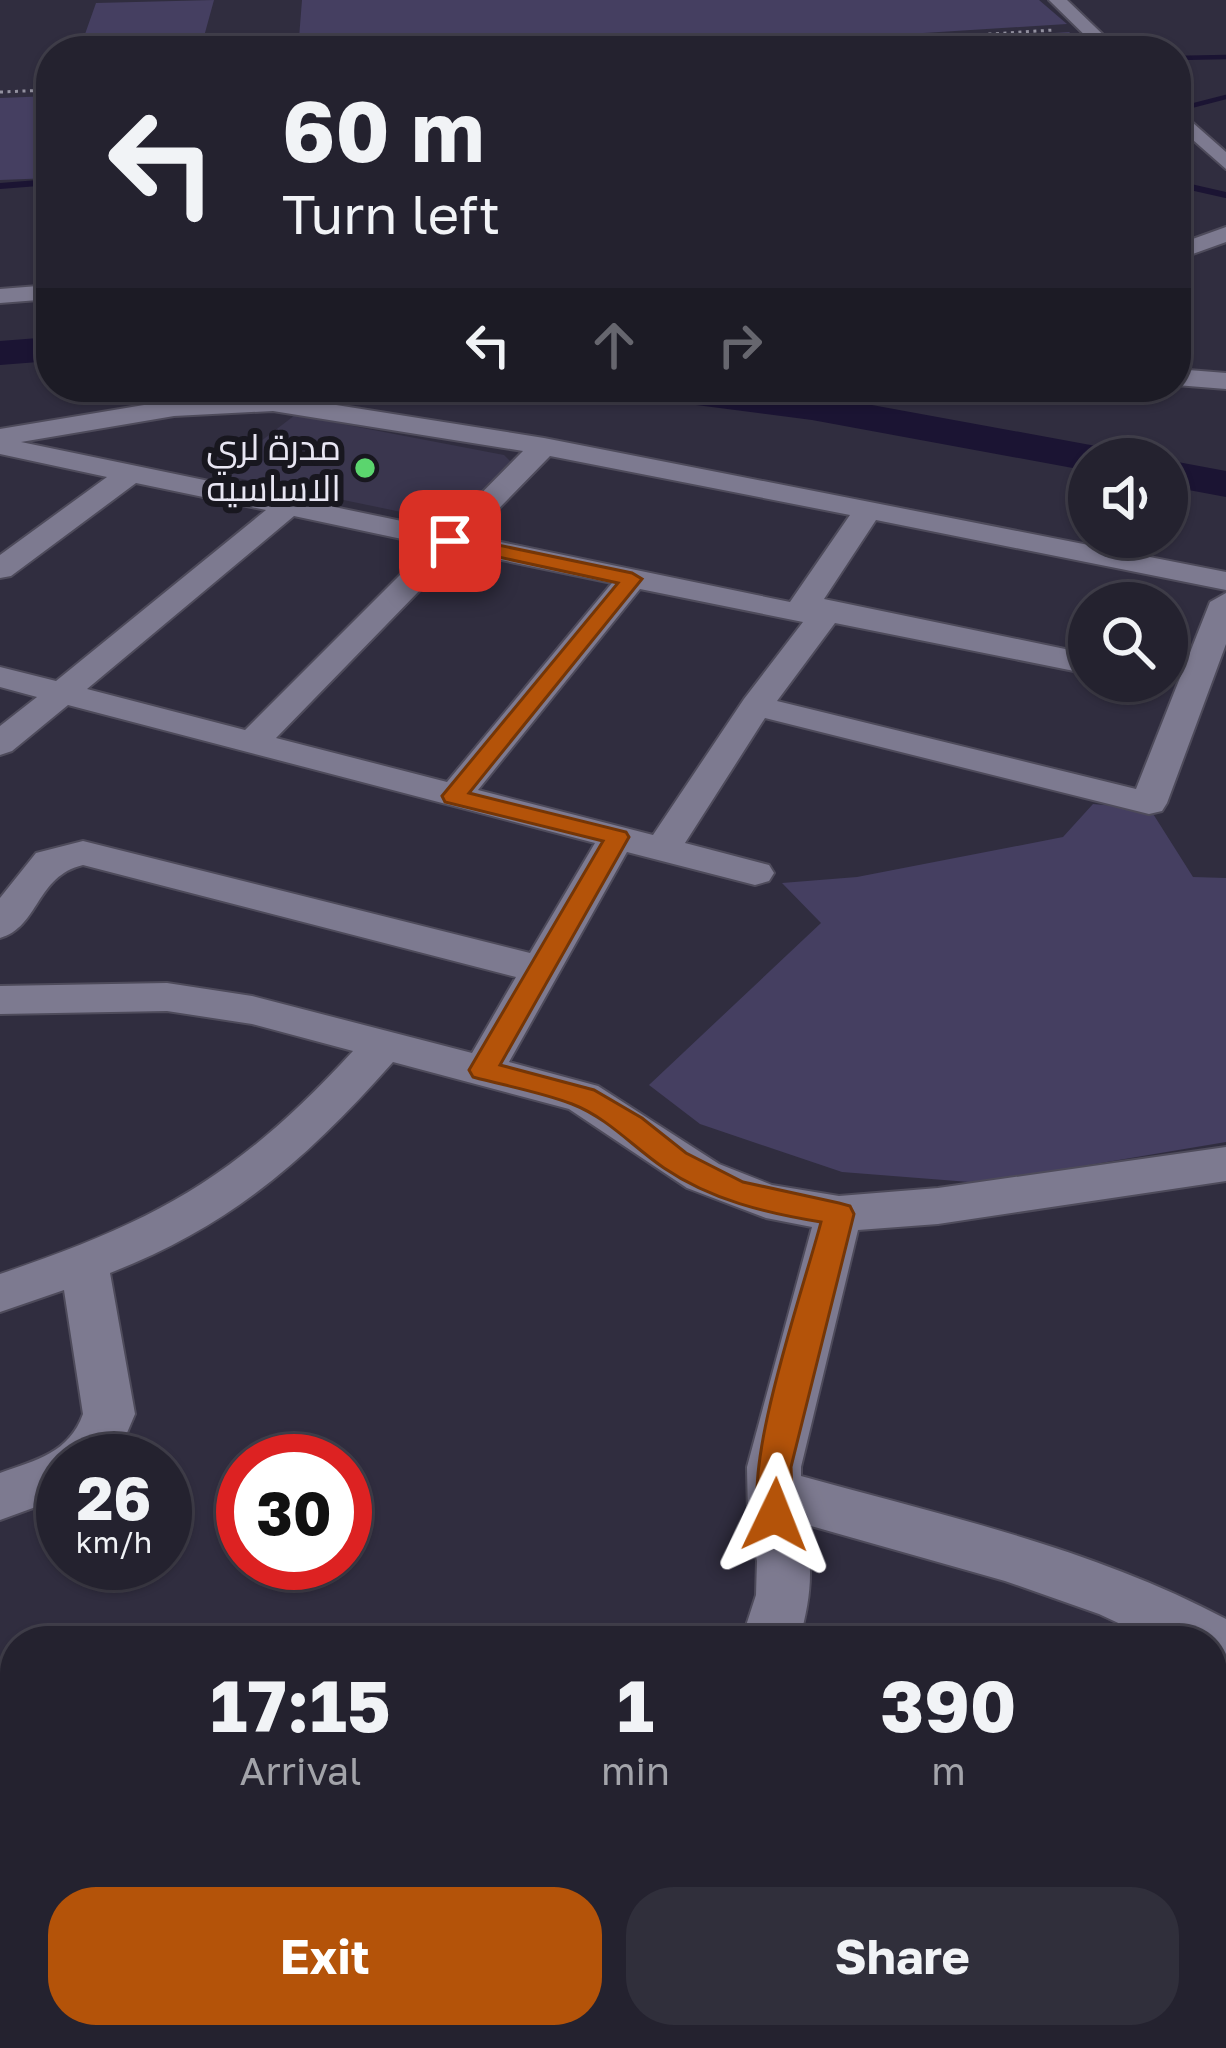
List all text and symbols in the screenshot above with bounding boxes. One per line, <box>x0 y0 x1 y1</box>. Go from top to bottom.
text: 60 m <box>282 80 484 180</box>
icon: left <box>84 84 240 240</box>
text: Turn left <box>282 181 500 246</box>
icon: left <box>455 312 521 378</box>
icon: ahead <box>581 312 647 378</box>
icon: right <box>707 312 773 378</box>
place label: مدرة لري الاساسیه <box>206 425 341 509</box>
map controls <box>1068 438 1188 702</box>
button: sound <box>1068 438 1188 558</box>
marker: مدرة لري الاساسیه <box>352 455 378 481</box>
pin <box>399 490 501 592</box>
icon: arrive <box>417 508 483 574</box>
button: search <box>1068 582 1188 702</box>
speed limit sign: 30 <box>216 1434 372 1590</box>
position arrow <box>712 1452 838 1578</box>
text: 26 <box>77 1461 151 1533</box>
text: km/h <box>76 1524 152 1560</box>
text: 17:15 <box>210 1661 391 1748</box>
text: 1 <box>617 1661 654 1748</box>
text: 390 <box>880 1661 1017 1748</box>
text: Arrival <box>239 1747 362 1794</box>
text: min <box>601 1747 670 1794</box>
text: m <box>931 1747 966 1794</box>
button: Exit <box>48 1887 602 2025</box>
button: Share <box>626 1887 1179 2025</box>

